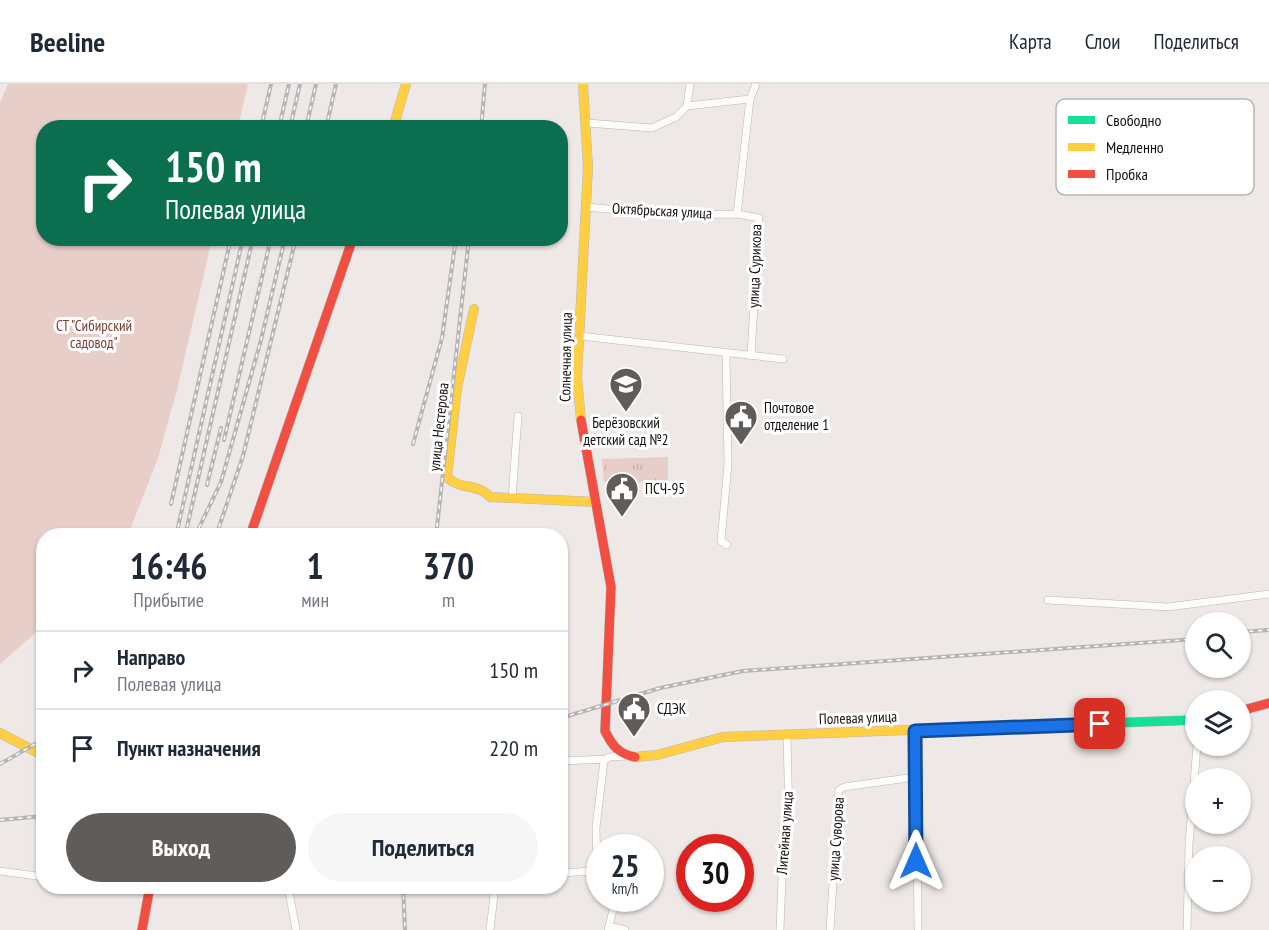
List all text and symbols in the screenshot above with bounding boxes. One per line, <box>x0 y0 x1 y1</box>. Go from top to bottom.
text: Beeline <box>30 23 105 60</box>
text: Карта <box>1009 28 1052 55</box>
text: Слои <box>1085 28 1120 55</box>
text: Поделиться <box>1153 28 1239 55</box>
legend <box>1056 99 1254 195</box>
text: Свободно <box>1106 110 1161 130</box>
text: Медленно <box>1106 137 1164 157</box>
text: 150 m <box>165 139 262 194</box>
icon: right <box>66 144 144 222</box>
text: Пробка <box>1106 164 1148 184</box>
text: Полевая улица <box>165 192 306 226</box>
street label: Октябрьская улица <box>612 198 712 223</box>
street label: улица Сурикова <box>744 224 765 308</box>
street label: Солнечная улица <box>555 312 576 402</box>
park label: СТ "Сибирский садовод" <box>56 316 132 352</box>
school or university icon: Берёзовский детский сад №2 <box>608 366 644 413</box>
street label: улица Нестерова <box>424 382 453 472</box>
place label: Почтовое отделение 1 <box>764 398 829 434</box>
public building icon: Почтовое отделение 1 <box>723 399 759 446</box>
place label: Берёзовский детский сад №2 <box>583 413 669 449</box>
public building icon: ПСЧ-95 <box>604 471 640 518</box>
place label: ПСЧ-95 <box>645 479 685 498</box>
text: 16:46 <box>130 542 208 589</box>
text: 1 <box>307 542 324 589</box>
text: 370 <box>423 542 474 589</box>
text: Прибытие <box>133 587 204 613</box>
text: мин <box>301 587 329 613</box>
text: m <box>442 587 455 613</box>
map controls <box>1185 612 1251 912</box>
button: search <box>1185 612 1251 678</box>
text: Направо <box>117 643 185 671</box>
icon: right <box>66 654 99 687</box>
text: 150 m <box>489 656 538 684</box>
text: Полевая улица <box>117 671 222 697</box>
button: layers <box>1185 690 1251 756</box>
public building icon: СДЭК <box>616 691 652 738</box>
pin <box>1074 698 1125 749</box>
place label: СДЭК <box>657 699 687 718</box>
street label: Полевая улица <box>818 707 897 728</box>
icon: arrive <box>1083 707 1116 740</box>
icon: arrive <box>66 732 99 765</box>
text: Пункт назначения <box>117 734 261 762</box>
text: 220 m <box>489 734 538 762</box>
button: + <box>1185 768 1251 834</box>
street label: Литейная улица <box>772 791 797 876</box>
street label: улица Суворова <box>823 796 848 881</box>
button: Выход <box>66 813 296 882</box>
button: Поделиться <box>308 813 538 882</box>
position arrow <box>884 829 948 893</box>
speed limit sign: 30 <box>676 834 754 912</box>
text: 25 <box>611 846 639 885</box>
button: − <box>1185 846 1251 912</box>
text: km/h <box>612 879 638 898</box>

